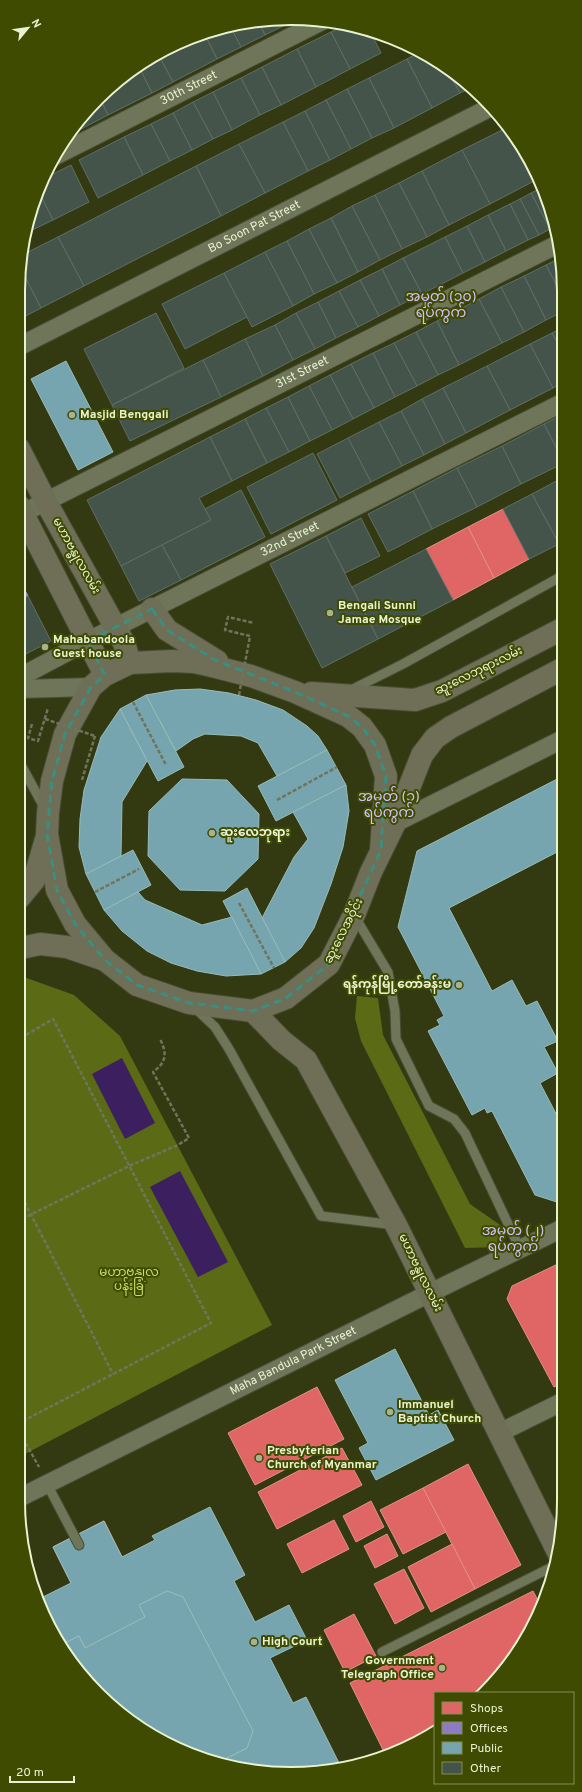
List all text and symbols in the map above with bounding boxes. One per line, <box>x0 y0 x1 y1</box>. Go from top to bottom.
north arrow <box>8 8 48 48</box>
text: N <box>28 17 44 30</box>
street label: 30th Street <box>158 67 220 109</box>
street label: Bo Soon Pat Street <box>205 197 303 257</box>
district label: အမှတ် (၁၀) ရပ်ကွက် <box>406 286 476 324</box>
street label: 31st Street <box>273 353 331 393</box>
place label: Masjid Benggali <box>80 407 169 423</box>
marker: Masjid Benggali <box>67 410 77 420</box>
street label: မဟာဗန္ဓုလလမ်း <box>47 514 105 598</box>
street label: 32nd Street <box>258 518 322 561</box>
place label: Bengali Sunni Jamae Mosque <box>338 598 422 628</box>
marker: Bengali Sunni Jamae Mosque <box>325 608 335 618</box>
place label: Mahabandoola Guest house <box>53 632 135 662</box>
street label: ဆူးလေဘုရားလမ်း <box>432 641 526 700</box>
marker: Mahabandoola Guest house <box>40 642 50 652</box>
district label: အမှတ် (၁) ရပ်ကွက် <box>358 786 420 824</box>
place label: ဆူးလေဘုရား <box>220 825 290 843</box>
marker: ဆူးလေဘုရား <box>207 828 217 838</box>
street label: ဆူးလေအဝိုင်း <box>319 895 368 967</box>
place label: ရန်ကုန်မြို့တော်ခန်းမ <box>343 974 451 995</box>
marker: ရန်ကုန်မြို့တော်ခန်းမ <box>454 980 464 990</box>
district label: အမှတ် (၂) ရပ်ကွက် <box>482 1220 544 1258</box>
street label: မဟာဗန္ဓုလလမ်း <box>393 1230 448 1315</box>
park label: မဟာဗန္ဓုလ ပန်းခြံ <box>99 1265 159 1296</box>
street label: Maha Bandula Park Street <box>227 1323 359 1399</box>
place label: Immanuel Baptist Church <box>398 1397 481 1427</box>
marker: Immanuel Baptist Church <box>385 1407 395 1417</box>
place label: Presbyterian Church of Myanmar <box>267 1443 377 1473</box>
marker: Presbyterian Church of Myanmar <box>254 1453 264 1463</box>
place label: High Court <box>262 1634 323 1650</box>
marker: High Court <box>249 1637 259 1647</box>
place label: Government Telegraph Office <box>341 1653 434 1683</box>
marker: Government Telegraph Office <box>437 1663 447 1673</box>
legend <box>434 1692 574 1784</box>
text: Shops <box>470 1701 503 1717</box>
text: Offices <box>470 1721 508 1737</box>
text: Public <box>470 1741 503 1757</box>
scale bar <box>10 1758 74 1784</box>
text: Other <box>470 1761 502 1777</box>
text: 20 m <box>16 1765 44 1781</box>

